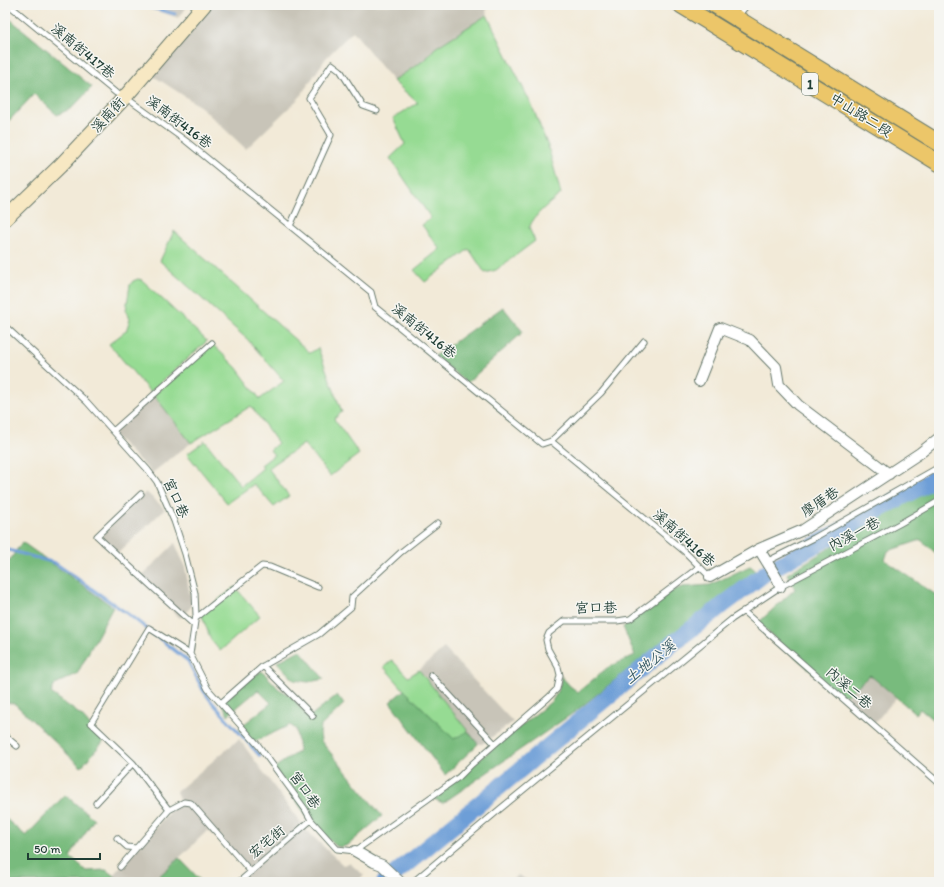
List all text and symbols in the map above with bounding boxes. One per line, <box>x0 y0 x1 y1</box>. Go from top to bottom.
street label: 溪南街417巷 <box>48 19 119 83</box>
road number: 1 <box>802 73 818 95</box>
street label: 中山路二段 <box>827 89 895 141</box>
street label: 溪南街416巷 <box>143 92 216 153</box>
street label: 溪南街 <box>87 94 129 136</box>
street label: 溪南街416巷 <box>388 300 461 363</box>
street label: 宮口巷 <box>160 475 193 522</box>
street label: 廖厝巷 <box>798 483 843 521</box>
street label: 溪南街416巷 <box>649 505 720 571</box>
street label: 內溪一巷 <box>825 513 884 555</box>
street label: 宮口巷 <box>575 599 618 617</box>
water label: 土地公溪 <box>621 636 680 688</box>
street label: 內溪二巷 <box>822 663 876 713</box>
street label: 宮口巷 <box>286 768 325 813</box>
street label: 宏宅街 <box>245 822 289 862</box>
scale bar <box>28 835 100 861</box>
text: 50 m <box>34 842 60 856</box>

